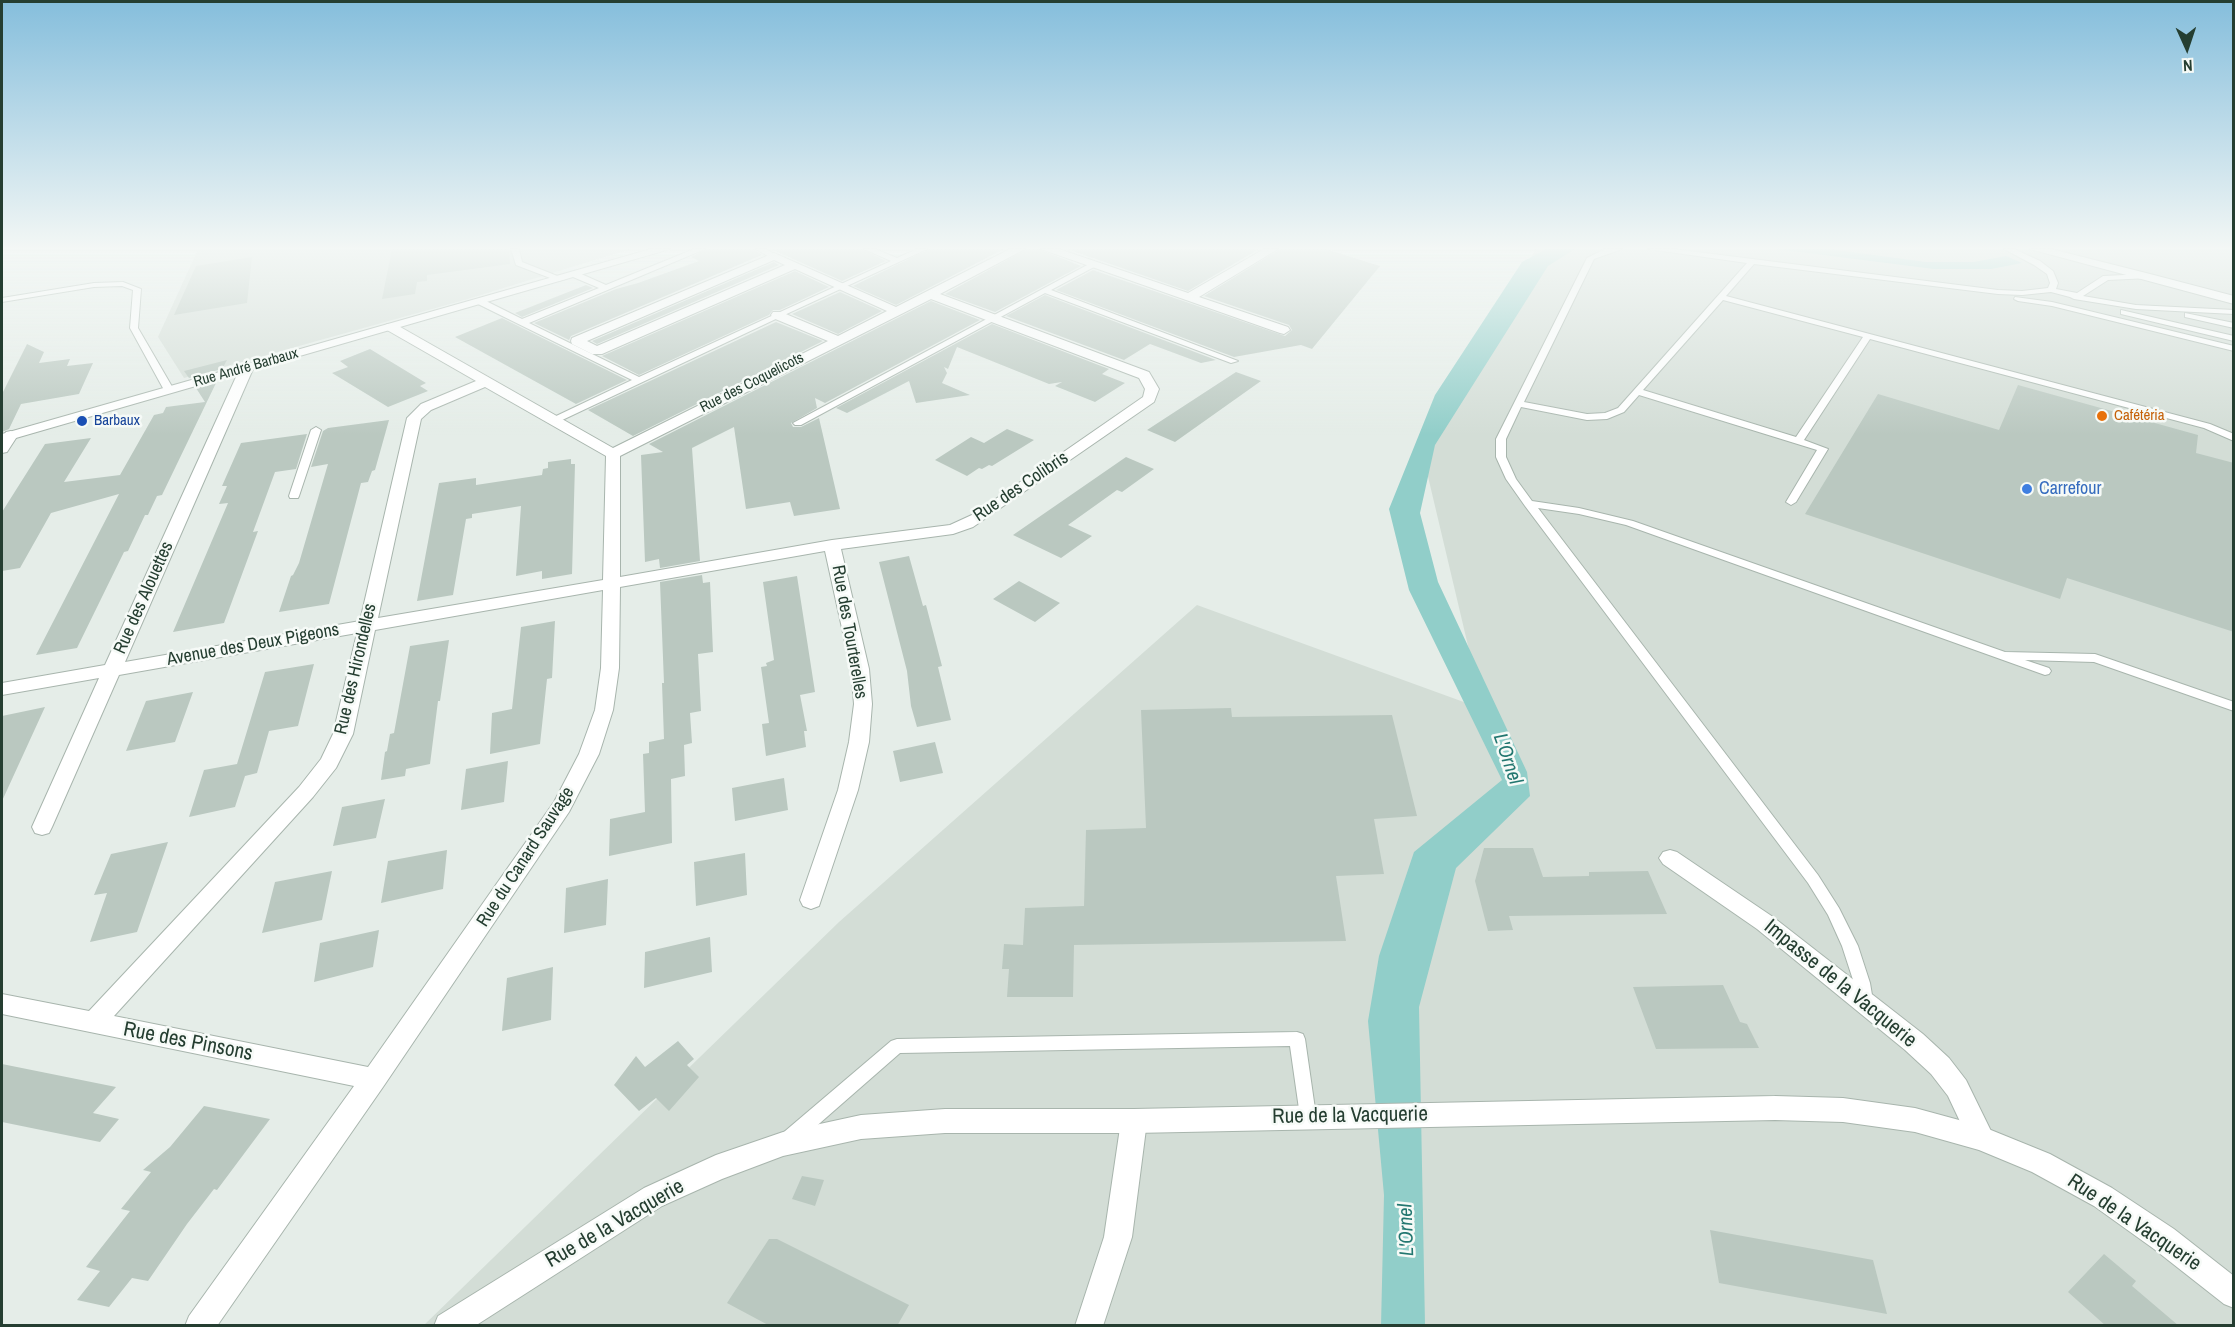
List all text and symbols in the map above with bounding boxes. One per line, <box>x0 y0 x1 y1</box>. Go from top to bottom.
north arrow <box>2157 18 2217 78</box>
text: N <box>2183 55 2193 77</box>
street label: Rue André Barbaux <box>192 344 300 392</box>
street label: Rue des Coquelicots <box>697 349 807 417</box>
place label: Cafétéria <box>2114 407 2165 425</box>
marker: Cafétéria <box>2095 409 2109 423</box>
place label: Barbaux <box>94 412 140 430</box>
marker: Barbaux <box>75 414 89 428</box>
street label: Rue des Colibris <box>969 447 1073 527</box>
place label: Carrefour <box>2039 478 2101 500</box>
marker: Carrefour <box>2020 482 2034 496</box>
street label: Rue des Alouettes <box>110 539 178 657</box>
street label: Rue des Tourterelles <box>827 563 871 701</box>
street label: Rue des Hirondelles <box>330 601 382 737</box>
street label: Avenue des Deux Pigeons <box>165 619 341 671</box>
water label: L'Ornel <box>1487 730 1527 788</box>
street label: Rue du Canard Sauvage <box>473 783 579 931</box>
street label: Impasse de la Vacquerie <box>1759 915 1921 1053</box>
street label: Rue des Pinsons <box>121 1017 255 1067</box>
street label: Rue de la Vacquerie <box>1272 1102 1428 1130</box>
street label: Rue de la Vacquerie <box>2062 1169 2206 1277</box>
street label: Rue de la Vacquerie <box>541 1174 689 1274</box>
water label: L'Ornel <box>1394 1203 1420 1257</box>

